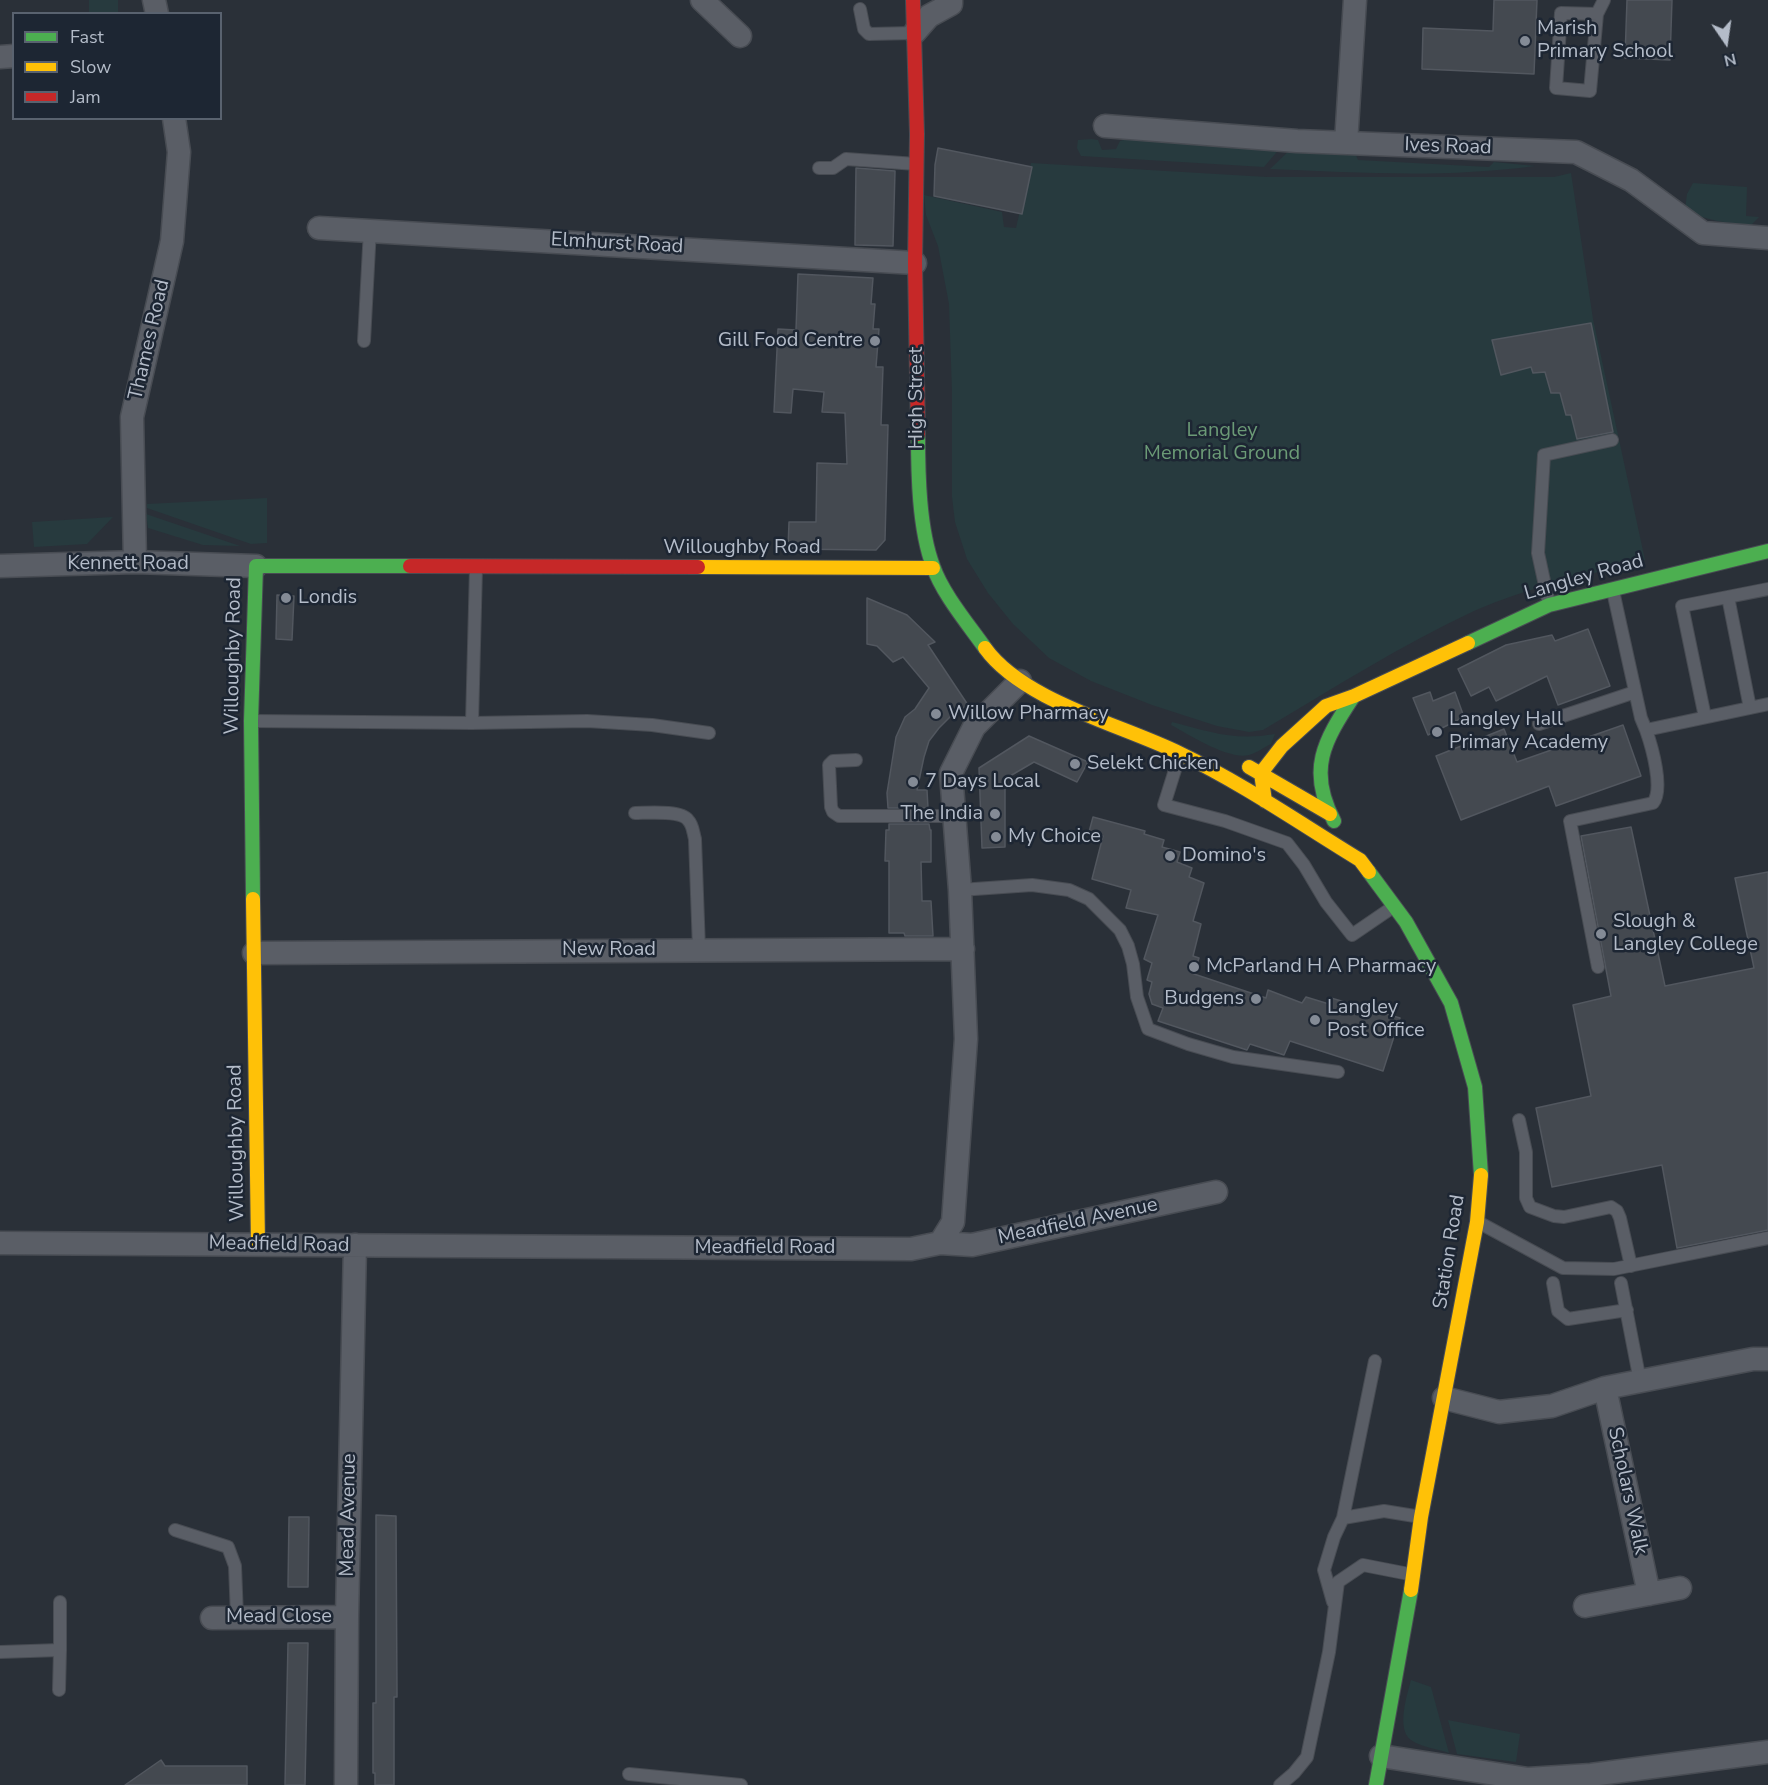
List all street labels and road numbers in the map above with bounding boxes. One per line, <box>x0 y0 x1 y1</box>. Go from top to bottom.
street label: Ives Road <box>1404 133 1492 161</box>
street label: Elmhurst Road <box>550 229 684 259</box>
street label: Thames Road <box>124 277 176 403</box>
street label: High Street <box>905 347 929 449</box>
street label: Willoughby Road <box>663 536 821 560</box>
street label: Langley Road <box>1522 550 1646 606</box>
street label: Kennett Road <box>67 552 189 576</box>
street label: Willoughby Road <box>221 577 247 735</box>
street label: New Road <box>562 938 656 962</box>
street label: Willoughby Road <box>224 1064 250 1222</box>
street label: Meadfield Avenue <box>996 1193 1160 1251</box>
street label: Station Road <box>1429 1193 1471 1311</box>
street label: Meadfield Road <box>208 1232 350 1258</box>
street label: Meadfield Road <box>695 1236 835 1260</box>
street label: Scholars Walk <box>1602 1425 1652 1557</box>
street label: Mead Avenue <box>336 1453 362 1577</box>
street label: Mead Close <box>226 1605 332 1629</box>

